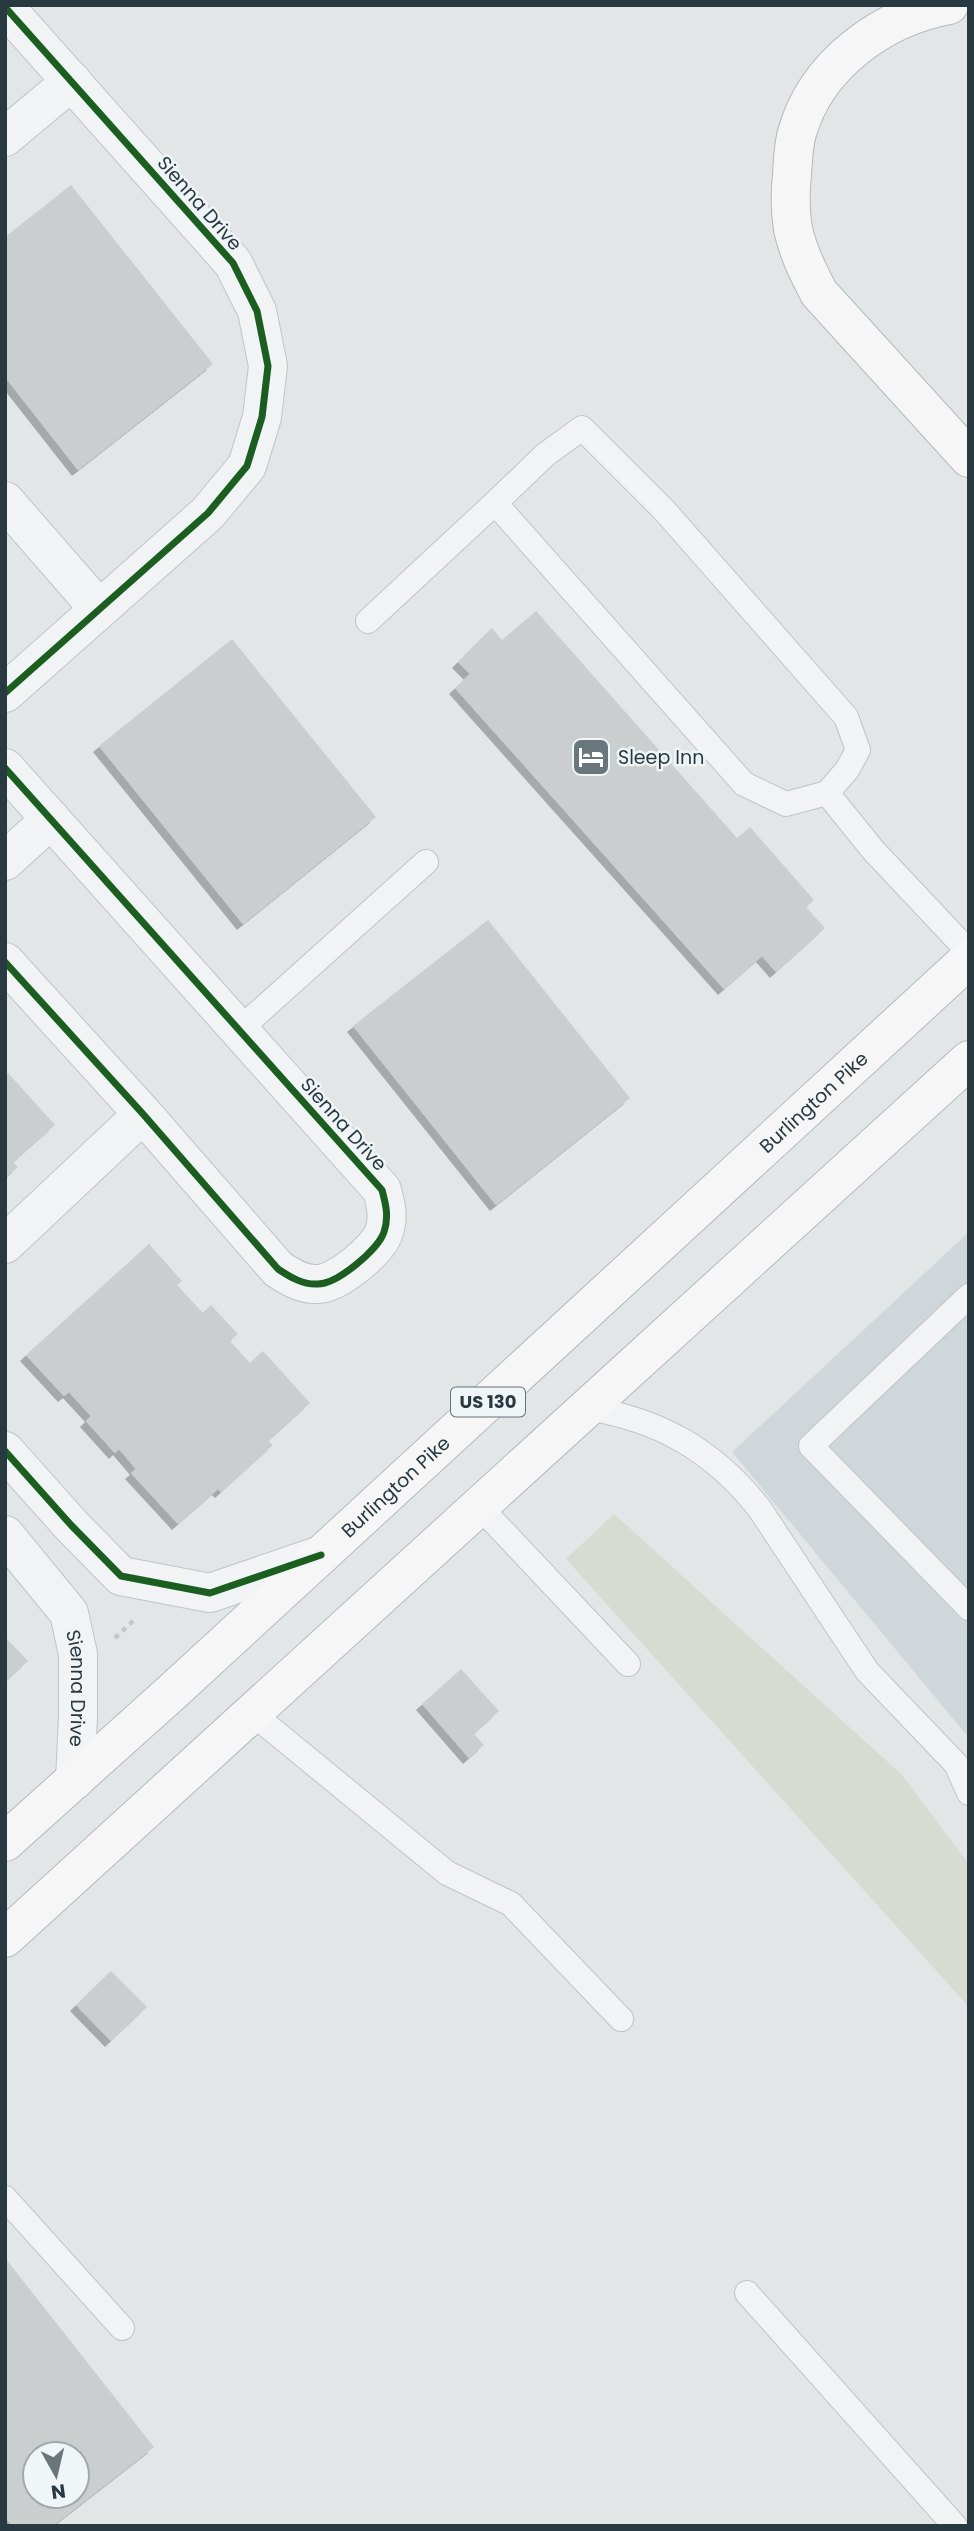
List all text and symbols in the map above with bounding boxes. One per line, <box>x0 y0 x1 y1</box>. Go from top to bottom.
street label: Sienna Drive <box>151 150 248 257</box>
hotel icon: Sleep Inn <box>570 736 612 778</box>
place label: Sleep Inn <box>618 744 704 771</box>
street label: Burlington Pike <box>754 1045 874 1159</box>
street label: Sienna Drive <box>294 1072 393 1177</box>
road number: US 130 <box>451 1387 525 1416</box>
street label: Burlington Pike <box>335 1430 456 1544</box>
street label: Sienna Drive <box>59 1627 91 1748</box>
north arrow <box>21 2440 91 2510</box>
text: N <box>49 2477 67 2506</box>

